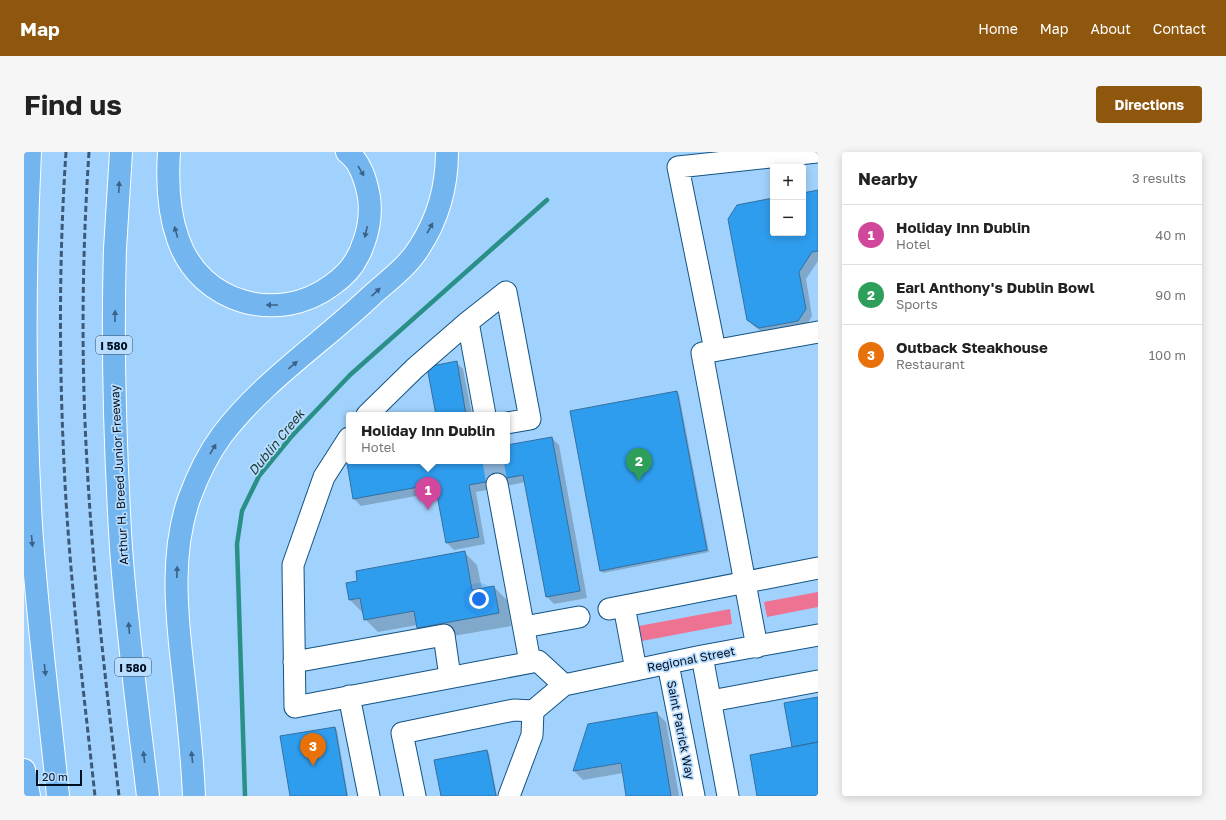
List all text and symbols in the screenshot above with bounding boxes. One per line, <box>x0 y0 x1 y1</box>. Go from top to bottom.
text: Map <box>20 17 60 40</box>
text: Home <box>978 20 1018 37</box>
text: Map <box>1040 20 1068 37</box>
text: About <box>1090 20 1131 37</box>
text: Contact <box>1153 20 1206 37</box>
button: Directions <box>1096 86 1202 123</box>
text: Find us <box>24 88 122 121</box>
map controls <box>770 164 806 236</box>
button: + <box>770 164 806 200</box>
one-way arrow <box>358 165 365 177</box>
text: Nearby <box>858 168 918 189</box>
text: 3 results <box>1132 170 1186 186</box>
one-way arrow <box>115 181 122 193</box>
button: − <box>770 200 806 236</box>
text: Holiday Inn Dublin <box>896 218 1030 236</box>
one-way arrow <box>427 222 434 234</box>
one-way arrow <box>173 226 179 238</box>
one-way arrow <box>363 226 369 238</box>
text: 1 <box>868 227 874 243</box>
text: 40 m <box>1155 227 1186 243</box>
text: Hotel <box>896 236 931 252</box>
text: Earl Anthony's Dublin Bowl <box>896 278 1094 296</box>
text: 2 <box>867 287 875 303</box>
text: 90 m <box>1155 287 1186 303</box>
one-way arrow <box>371 288 380 297</box>
text: Sports <box>896 296 938 312</box>
one-way arrow <box>265 302 278 308</box>
one-way arrow <box>112 309 118 322</box>
road number: I 580 <box>96 336 132 354</box>
text: Outback Steakhouse <box>896 338 1048 356</box>
text: 3 <box>867 347 875 363</box>
text: 100 m <box>1149 347 1186 363</box>
text: Restaurant <box>896 356 965 372</box>
one-way arrow <box>287 361 298 370</box>
street label: Arthur H. Breed Junior Freeway <box>107 384 131 565</box>
water label: Dublin Creek <box>245 405 308 478</box>
popup <box>346 412 510 464</box>
text: Holiday Inn Dublin <box>361 421 495 439</box>
text: Hotel <box>361 439 396 455</box>
one-way arrow <box>210 443 217 455</box>
pin: 2 <box>626 448 652 481</box>
pin: 1 <box>415 477 441 510</box>
one-way arrow <box>29 535 36 547</box>
one-way arrow <box>174 565 180 578</box>
your location <box>469 589 489 609</box>
one-way arrow <box>126 622 132 634</box>
street label: Regional Street <box>646 643 736 675</box>
road number: I 580 <box>115 658 151 676</box>
one-way arrow <box>41 664 48 676</box>
street label: Saint Patrick Way <box>664 679 698 781</box>
pin: 3 <box>300 733 326 766</box>
one-way arrow <box>141 751 147 763</box>
one-way arrow <box>189 751 195 763</box>
scale bar <box>36 768 82 787</box>
text: 20 m <box>42 770 68 783</box>

